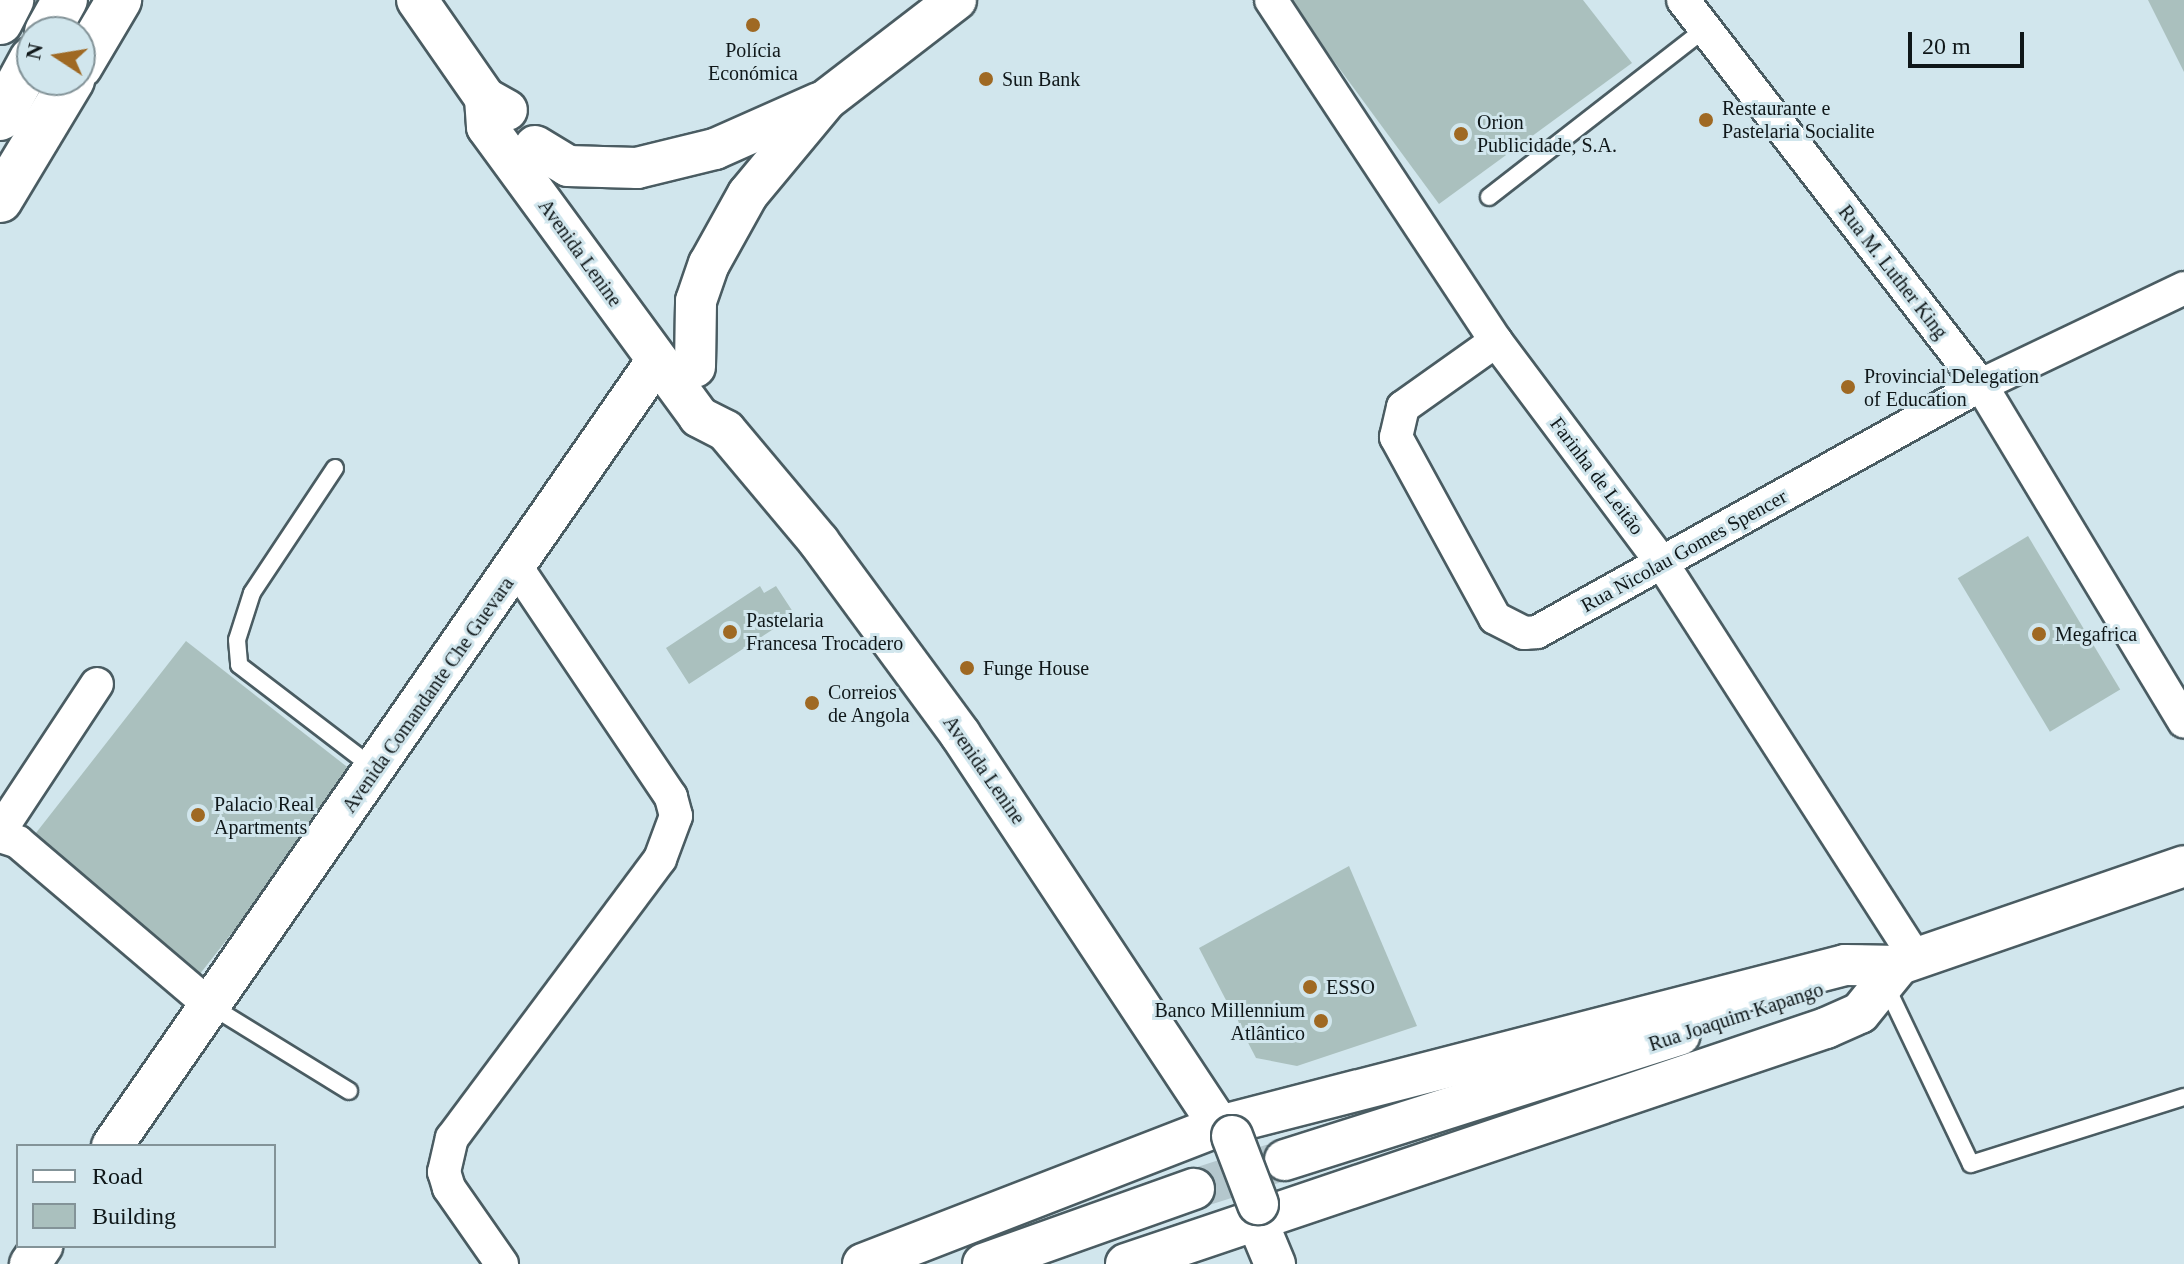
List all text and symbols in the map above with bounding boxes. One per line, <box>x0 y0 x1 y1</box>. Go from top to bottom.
north arrow <box>16 16 96 96</box>
marker: Polícia Económica <box>744 16 762 34</box>
scale bar <box>1912 16 2028 66</box>
text: 20 m <box>1922 33 1971 59</box>
place label: Polícia Económica <box>708 38 798 85</box>
text: N <box>20 41 48 62</box>
place label: Sun Bank <box>1002 67 1080 91</box>
marker: Sun Bank <box>977 70 995 88</box>
place label: Restaurante e Pastelaria Socialite <box>1722 96 1875 143</box>
place label: Orion Publicidade, S.A. <box>1477 110 1617 157</box>
marker: Restaurante e Pastelaria Socialite <box>1697 111 1715 129</box>
marker: Orion Publicidade, S.A. <box>1452 125 1470 143</box>
street label: Avenida Lenine <box>533 195 627 311</box>
street label: Rua M. Luther King <box>1833 200 1953 344</box>
place label: Provincial Delegation of Education <box>1864 364 2039 411</box>
marker: Provincial Delegation of Education <box>1839 378 1857 396</box>
street label: Farinha de Leitão <box>1545 412 1649 540</box>
street label: Rua Nicolau Gomes Spencer <box>1577 484 1791 618</box>
street label: Avenida Comandante Che Guevara <box>337 572 519 818</box>
place label: Pastelaria Francesa Trocadero <box>746 608 904 655</box>
place label: Megafrica <box>2055 622 2137 646</box>
marker: Pastelaria Francesa Trocadero <box>721 623 739 641</box>
marker: Megafrica <box>2030 625 2048 643</box>
place label: Funge House <box>983 656 1089 680</box>
marker: Funge House <box>958 659 976 677</box>
place label: Correios de Angola <box>828 680 911 727</box>
marker: Correios de Angola <box>803 694 821 712</box>
street label: Avenida Lenine <box>938 711 1030 829</box>
place label: Palacio Real Apartments <box>214 792 315 839</box>
marker: Palacio Real Apartments <box>189 806 207 824</box>
place label: ESSO <box>1326 975 1375 999</box>
street label: Rua Joaquim Kapango <box>1646 977 1826 1057</box>
marker: ESSO <box>1301 978 1319 996</box>
place label: Banco Millennium Atlântico <box>1154 998 1305 1045</box>
marker: Banco Millennium Atlântico <box>1312 1012 1330 1030</box>
legend <box>16 1144 276 1248</box>
text: Road <box>92 1163 143 1189</box>
text: Building <box>92 1203 176 1229</box>

